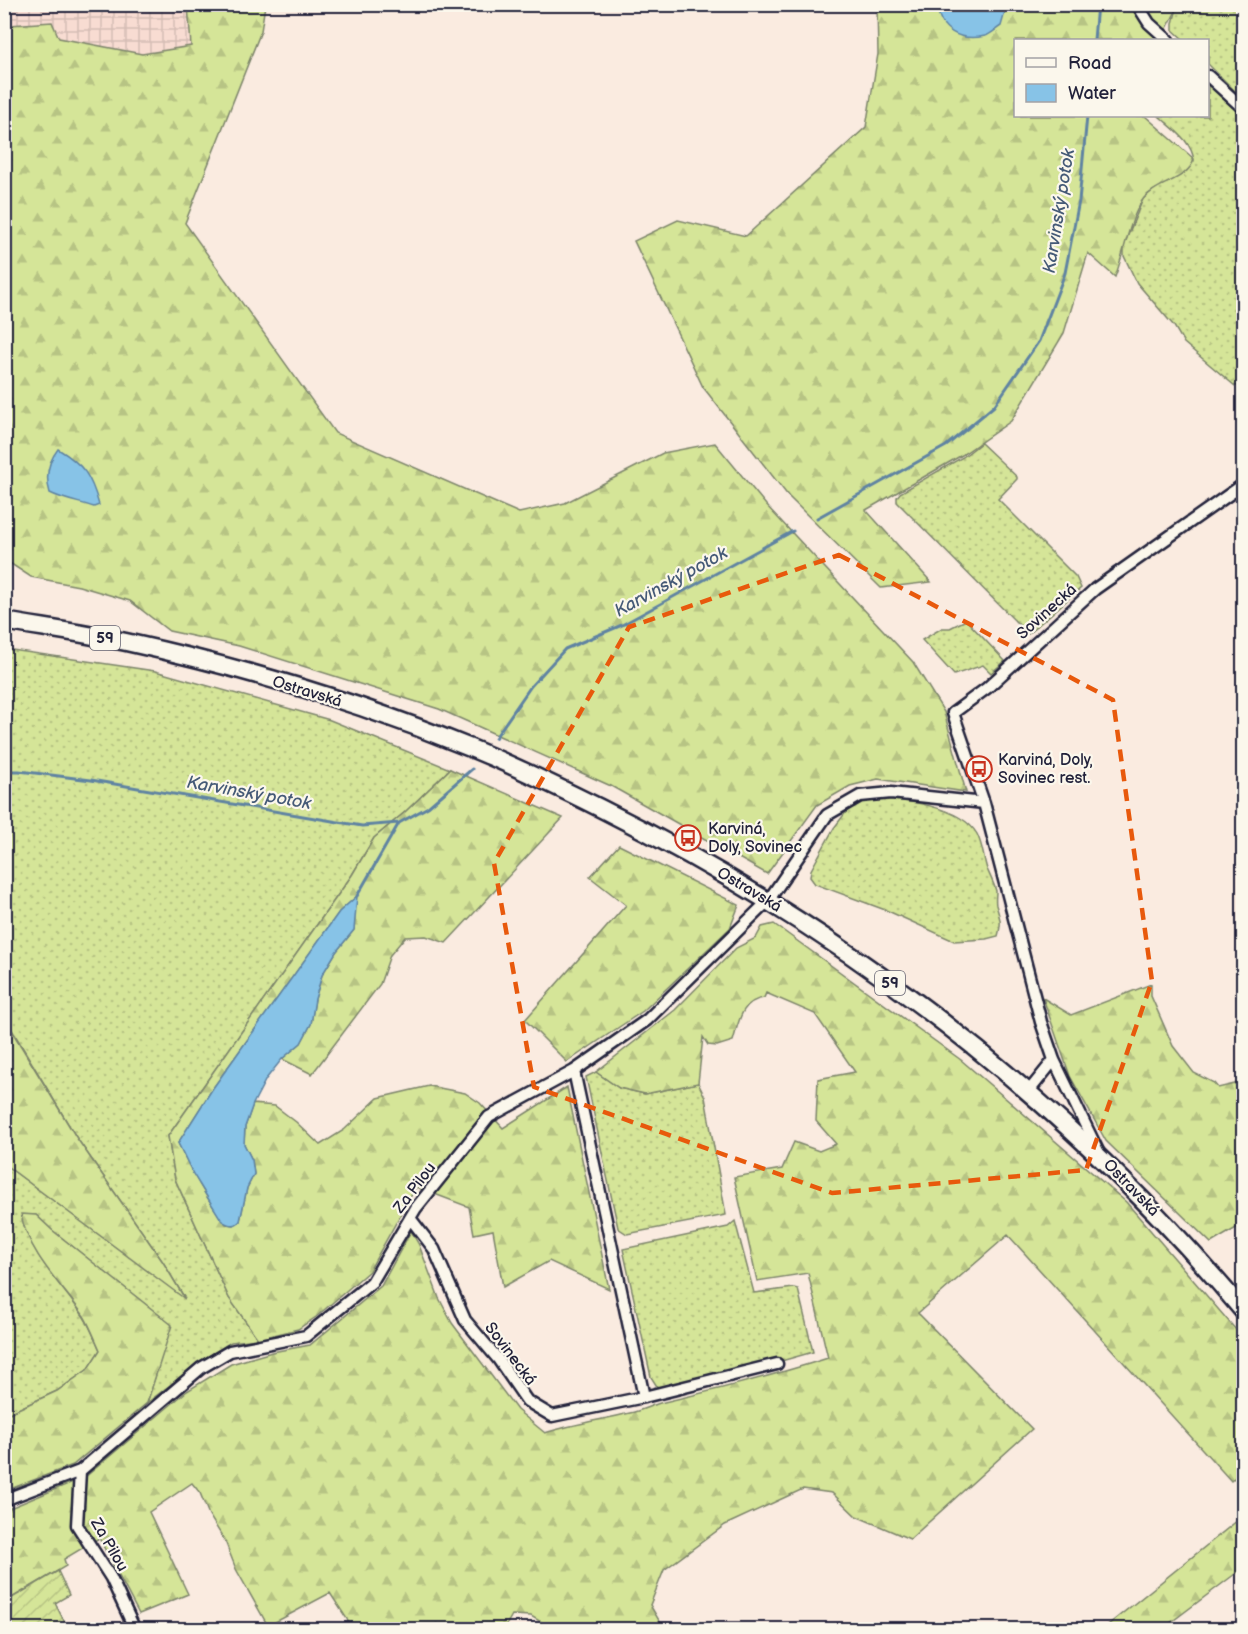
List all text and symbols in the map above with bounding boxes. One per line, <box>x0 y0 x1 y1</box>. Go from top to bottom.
legend <box>1014 39 1209 117</box>
text: Road <box>1068 53 1112 74</box>
text: Water <box>1068 83 1116 104</box>
water label: Karvinský potok <box>1039 146 1079 275</box>
water label: Karvinský potok <box>611 542 732 622</box>
street label: Sovinecká <box>1013 580 1081 644</box>
road number: 59 <box>90 626 120 650</box>
street label: Ostravská <box>270 672 344 712</box>
place label: Karviná, Doly, Sovinec rest. <box>998 751 1093 788</box>
bus stop icon: Karviná, Doly, Sovinec rest. <box>964 754 994 784</box>
water label: Karvinský potok <box>185 772 314 814</box>
place label: Karviná, Doly, Sovinec <box>708 820 802 857</box>
bus stop icon: Karviná, Doly, Sovinec <box>673 823 703 853</box>
street label: Ostravská <box>713 863 785 917</box>
road number: 59 <box>875 971 905 995</box>
street label: Ostravská <box>1099 1156 1163 1220</box>
street label: Za Pilou <box>389 1159 440 1218</box>
street label: Sovinecká <box>480 1319 540 1389</box>
street label: Za Pilou <box>86 1514 132 1575</box>

